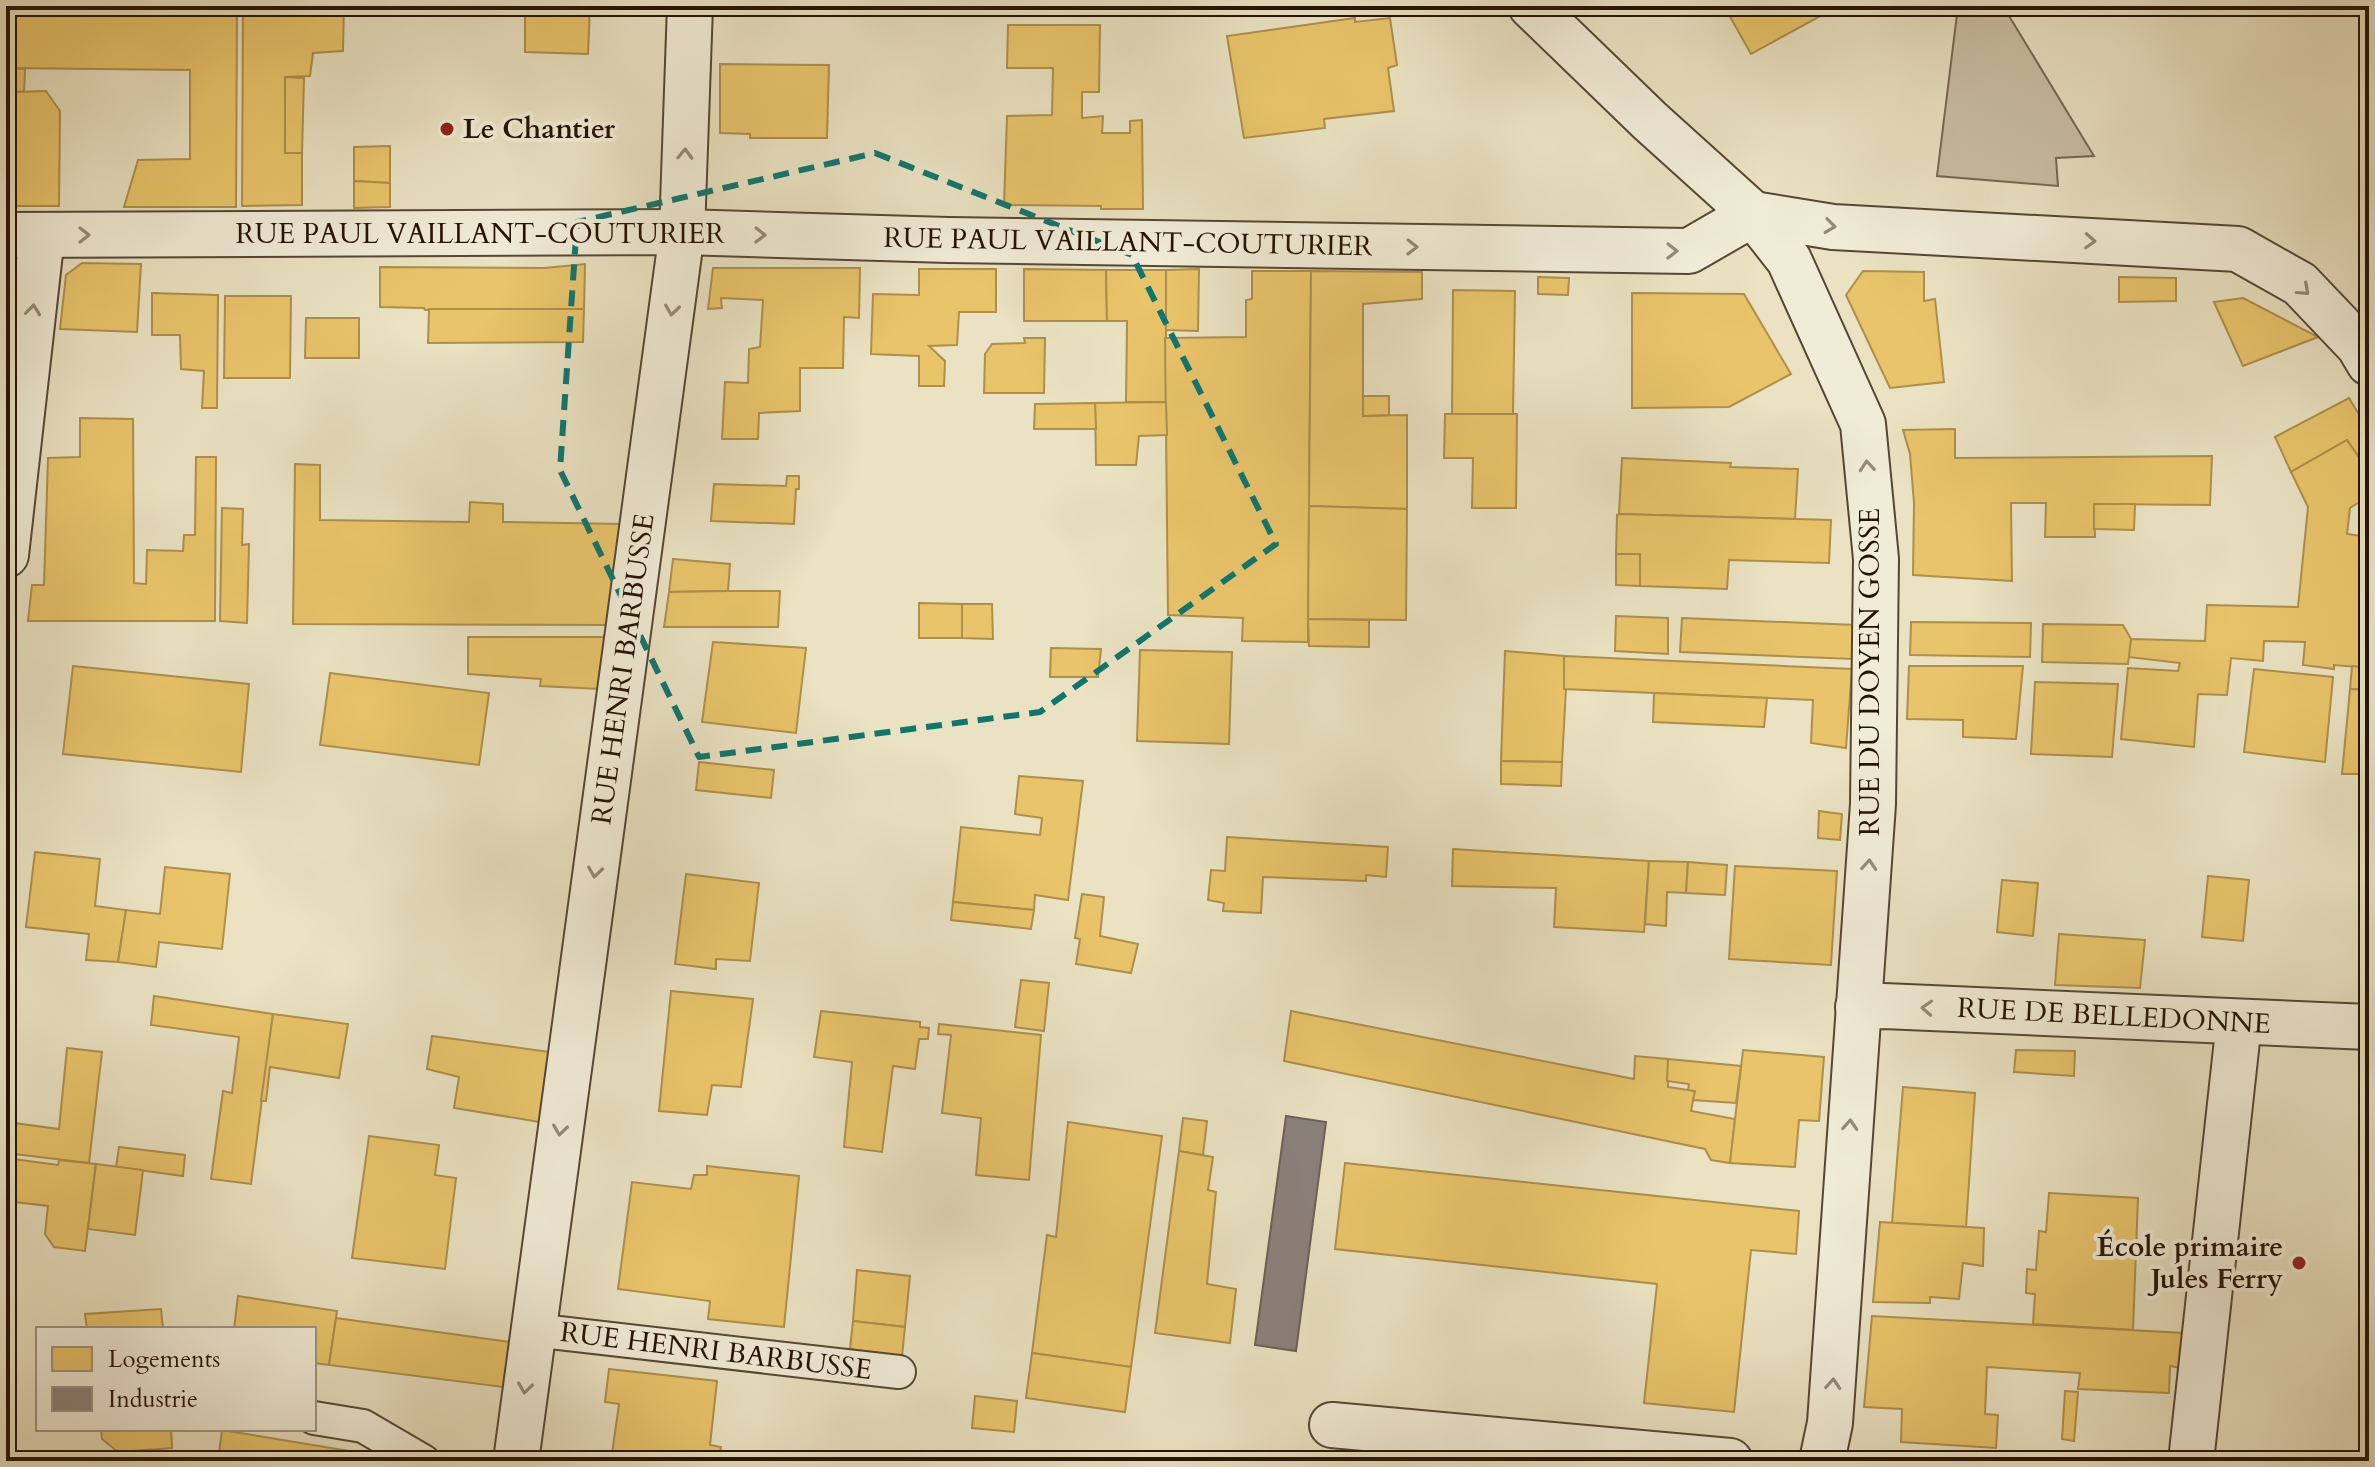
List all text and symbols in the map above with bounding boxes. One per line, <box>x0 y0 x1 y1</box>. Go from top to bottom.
place label: Le Chantier <box>463 110 616 148</box>
marker: Le Chantier <box>438 120 456 138</box>
one-way arrow <box>677 147 694 160</box>
street label: RUE PAUL VAILLANT-COUTURIER <box>235 215 725 253</box>
one-way arrow <box>1824 217 1837 234</box>
street label: RUE PAUL VAILLANT-COUTURIER <box>883 219 1373 265</box>
one-way arrow <box>78 226 91 244</box>
one-way arrow <box>754 226 767 244</box>
one-way arrow <box>2084 232 2097 249</box>
one-way arrow <box>1406 238 1419 255</box>
one-way arrow <box>1666 242 1679 259</box>
one-way arrow <box>2295 280 2309 295</box>
one-way arrow <box>25 303 42 316</box>
one-way arrow <box>664 303 681 316</box>
one-way arrow <box>1859 459 1876 472</box>
street label: RUE DU DOYEN GOSSE <box>1851 508 1889 836</box>
street label: RUE HENRI BARBUSSE <box>582 511 664 827</box>
one-way arrow <box>1860 858 1877 871</box>
one-way arrow <box>587 865 604 879</box>
street label: RUE DE BELLEDONNE <box>1956 989 2272 1043</box>
one-way arrow <box>1920 1000 1933 1017</box>
one-way arrow <box>1841 1118 1858 1131</box>
one-way arrow <box>552 1124 569 1137</box>
place label: École primaire Jules Ferry <box>2097 1228 2283 1298</box>
marker: École primaire Jules Ferry <box>2290 1254 2308 1272</box>
street label: RUE HENRI BARBUSSE <box>558 1313 874 1389</box>
legend <box>36 1327 316 1431</box>
text: Logements <box>108 1343 220 1376</box>
one-way arrow <box>1824 1377 1841 1390</box>
one-way arrow <box>517 1382 534 1395</box>
text: Industrie <box>108 1383 198 1416</box>

